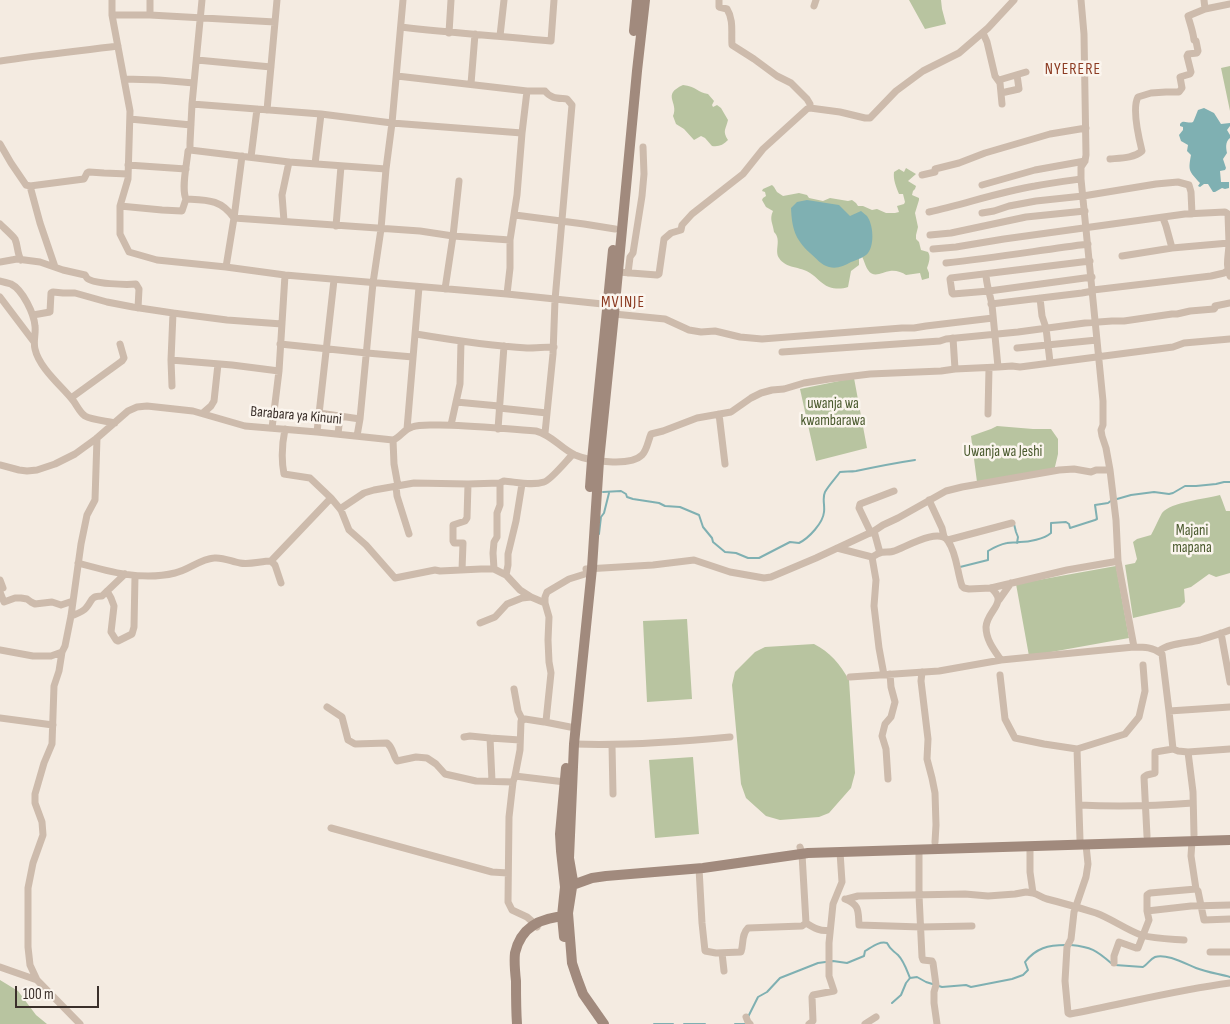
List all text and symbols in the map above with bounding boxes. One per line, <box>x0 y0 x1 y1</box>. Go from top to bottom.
district label: NYERERE <box>1044 60 1102 80</box>
district label: MVINJE <box>600 293 646 313</box>
park label: uwanja wa kwambarawa <box>800 395 866 430</box>
street label: Barabara ya Kinuni <box>249 403 343 429</box>
park label: Uwanja wa Jeshi <box>964 443 1042 461</box>
park label: Majani mapana <box>1172 522 1212 557</box>
scale bar <box>18 976 101 1008</box>
text: 100 m <box>23 985 54 1004</box>

